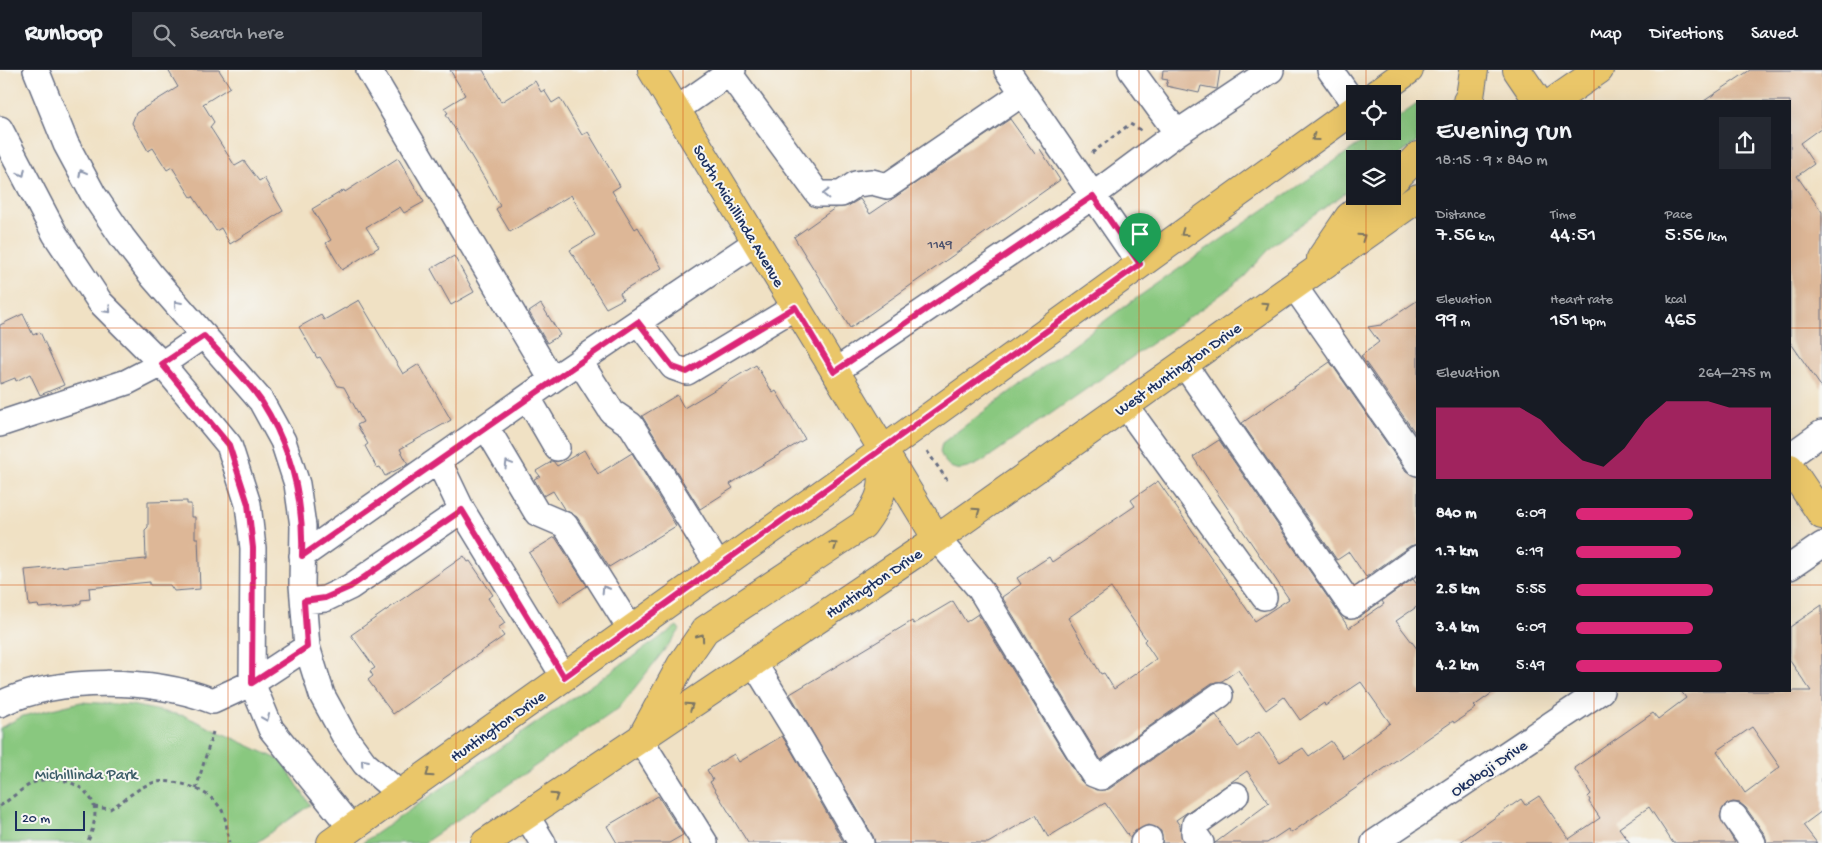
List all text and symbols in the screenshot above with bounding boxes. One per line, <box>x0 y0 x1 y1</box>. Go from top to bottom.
search box <box>132 12 482 57</box>
text: Runloop <box>25 20 102 49</box>
icon: search <box>150 21 178 49</box>
text: Search here <box>190 23 284 46</box>
text: Map <box>1590 24 1622 45</box>
text: Directions <box>1650 24 1723 45</box>
text: Saved <box>1751 24 1797 45</box>
map controls <box>1346 85 1401 205</box>
button: locate <box>1346 85 1401 140</box>
text: Evening run <box>1436 116 1572 149</box>
button: share <box>1719 117 1771 169</box>
one-way arrow <box>1312 132 1321 141</box>
street label: South Michillinda Avenue <box>687 142 787 292</box>
button: layers <box>1346 150 1401 205</box>
text: 18:15 · 9 × 840 m <box>1436 152 1548 171</box>
one-way arrow <box>16 167 26 176</box>
one-way arrow <box>78 169 88 178</box>
one-way arrow <box>822 188 830 199</box>
text: Distance <box>1436 207 1485 224</box>
text: Time <box>1550 207 1576 224</box>
text: Pace <box>1665 207 1692 224</box>
pin <box>1119 213 1161 264</box>
icon: arrive <box>1126 220 1154 248</box>
text: 7.56 <box>1436 224 1475 249</box>
text: 44:51 <box>1550 224 1596 249</box>
text: 5:56 <box>1665 224 1704 249</box>
one-way arrow <box>1180 227 1190 236</box>
text: km <box>1475 229 1495 246</box>
text: /km <box>1704 229 1727 246</box>
one-way arrow <box>1357 234 1366 243</box>
house number: 1149 <box>927 237 952 254</box>
text: Elevation <box>1436 292 1492 309</box>
text: Heart rate <box>1550 292 1613 309</box>
text: kcal <box>1665 292 1687 309</box>
one-way arrow <box>174 301 183 310</box>
one-way arrow <box>1260 302 1270 311</box>
one-way arrow <box>102 304 111 313</box>
text: 99 <box>1436 309 1457 334</box>
text: 151 <box>1550 309 1578 334</box>
text: 465 <box>1665 309 1696 334</box>
text: m <box>1457 314 1470 331</box>
text: bpm <box>1578 314 1606 331</box>
street label: West Huntington Drive <box>1112 320 1247 422</box>
text: Elevation <box>1436 365 1500 384</box>
text: 264–275 m <box>1698 365 1771 384</box>
one-way arrow <box>505 460 515 469</box>
text: 840 m <box>1436 505 1477 524</box>
text: 6:09 <box>1516 505 1546 524</box>
one-way arrow <box>971 508 981 517</box>
one-way arrow <box>828 541 837 551</box>
text: 1.7 km <box>1436 543 1478 562</box>
text: 6:19 <box>1516 543 1544 562</box>
street label: Huntington Drive <box>823 545 927 624</box>
text: 2.5 km <box>1436 581 1480 600</box>
text: 5:55 <box>1516 581 1546 600</box>
one-way arrow <box>602 585 611 594</box>
text: 3.4 km <box>1436 619 1479 638</box>
text: 6:09 <box>1516 619 1546 638</box>
one-way arrow <box>695 633 704 643</box>
text: 4.2 km <box>1436 657 1479 676</box>
text: 5:49 <box>1516 657 1545 676</box>
street label: Huntington Drive <box>448 688 551 768</box>
one-way arrow <box>684 703 693 712</box>
one-way arrow <box>260 713 270 722</box>
street label: Okoboji Drive <box>1448 737 1533 803</box>
one-way arrow <box>361 758 370 767</box>
park label: Michillinda Park <box>35 767 139 786</box>
one-way arrow <box>425 768 435 777</box>
one-way arrow <box>549 793 559 802</box>
scale bar <box>15 808 85 831</box>
text: 20 m <box>22 811 50 828</box>

